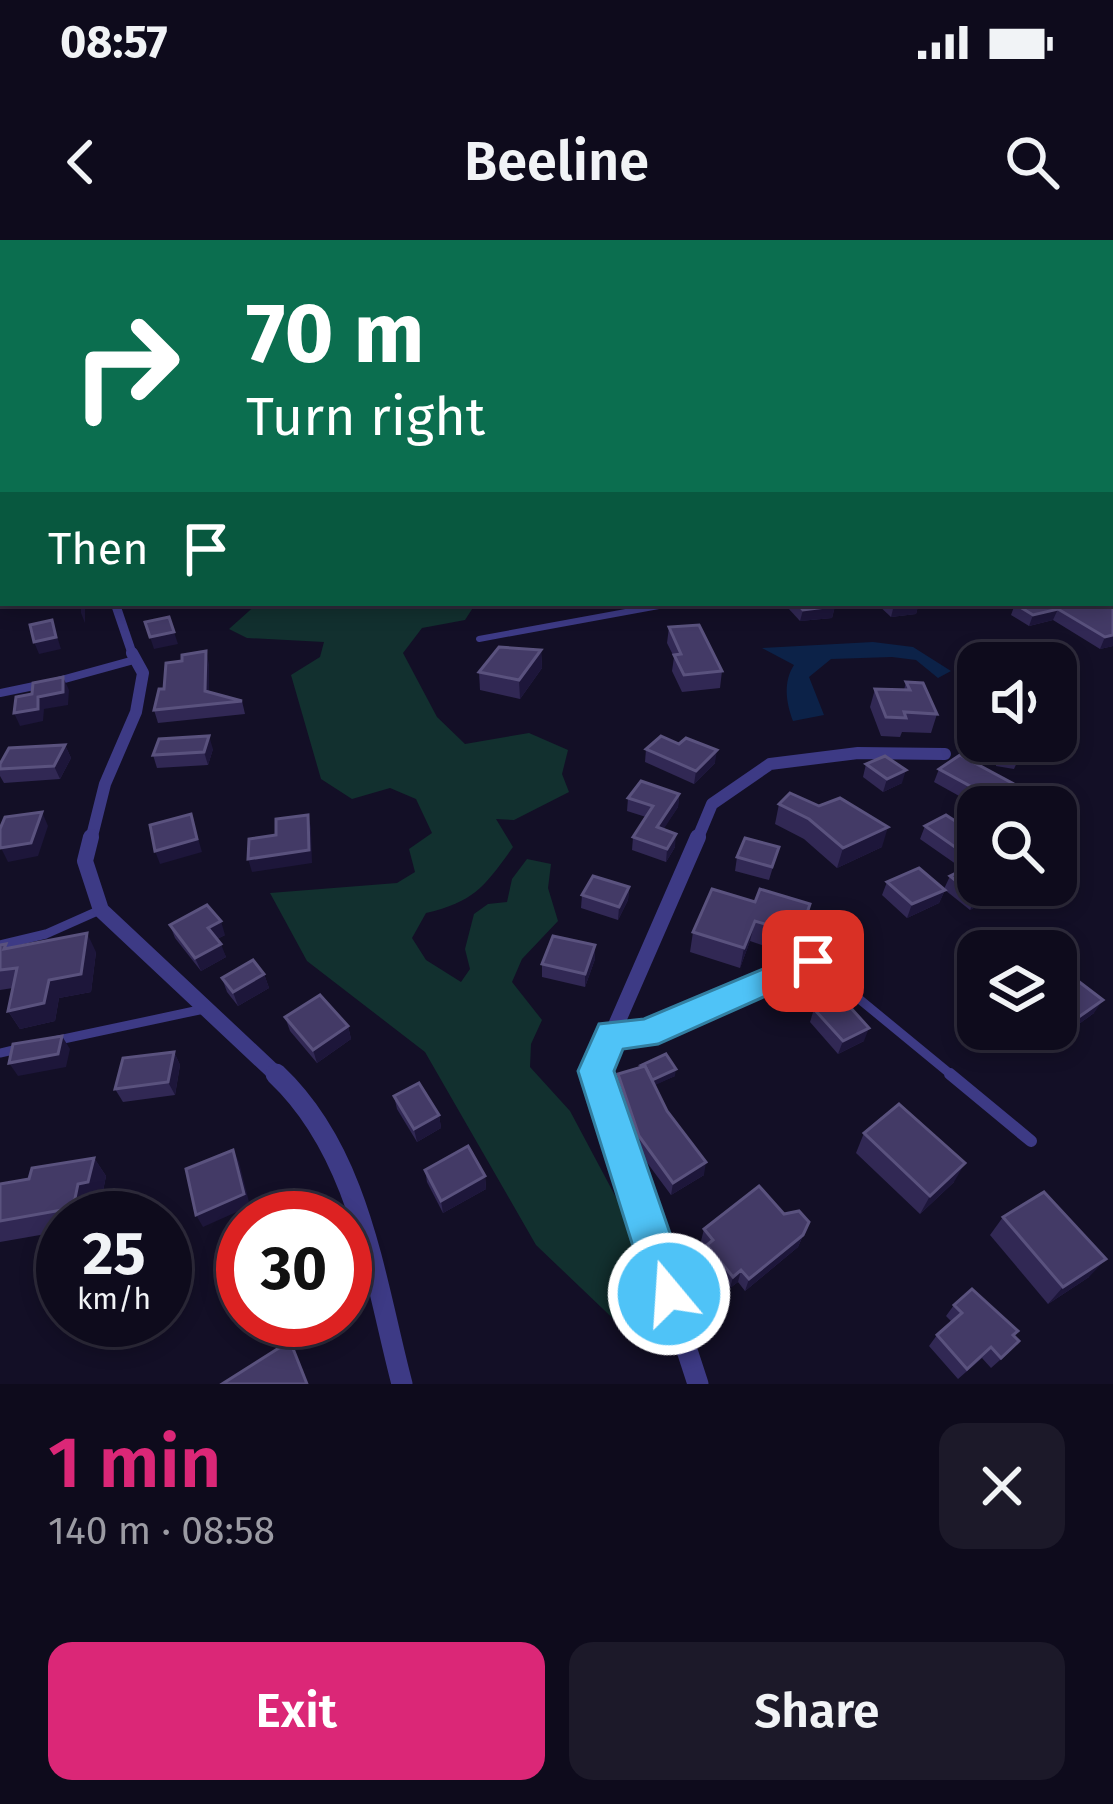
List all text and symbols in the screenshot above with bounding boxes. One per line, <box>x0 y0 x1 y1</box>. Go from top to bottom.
text: 08:57 <box>60 15 168 69</box>
icon: back <box>48 129 114 195</box>
icon: search <box>999 129 1065 195</box>
text: Beeline <box>464 130 649 194</box>
text: 70 m <box>246 283 424 384</box>
icon: right <box>48 288 204 444</box>
text: Turn right <box>246 385 485 449</box>
icon: arrive <box>173 516 239 582</box>
text: Then <box>48 522 149 576</box>
map controls <box>957 642 1077 1050</box>
button: sound <box>957 642 1077 762</box>
button: search <box>957 786 1077 906</box>
pin <box>762 910 864 1012</box>
icon: arrive <box>780 928 846 994</box>
button: layers <box>957 930 1077 1050</box>
speed limit sign: 30 <box>216 1191 372 1347</box>
text: 25 <box>82 1218 146 1290</box>
position arrow <box>606 1231 732 1357</box>
text: km/h <box>77 1281 151 1317</box>
text: 1 min <box>48 1420 221 1506</box>
button: close <box>939 1423 1065 1549</box>
text: 140 m · 08:58 <box>48 1508 275 1554</box>
button: Exit <box>48 1642 545 1780</box>
button: Share <box>569 1642 1065 1780</box>

